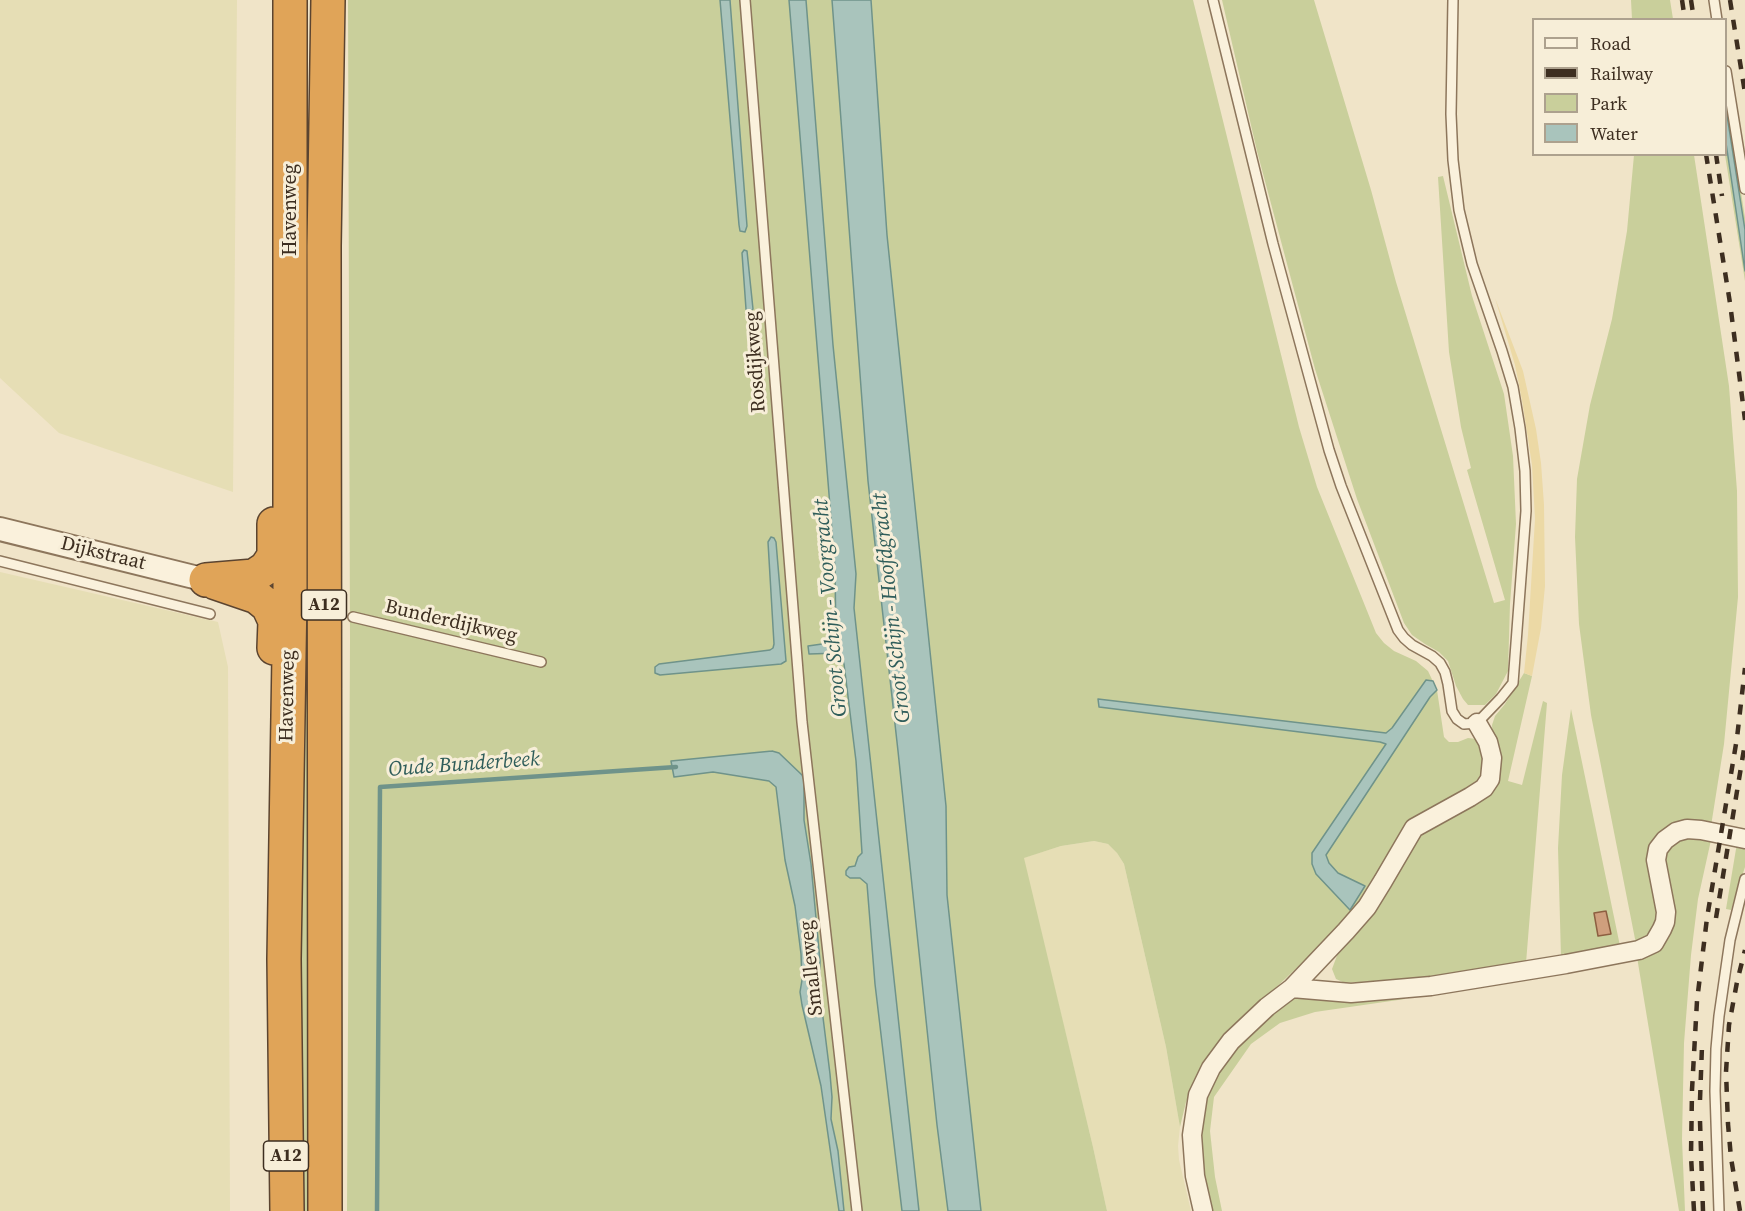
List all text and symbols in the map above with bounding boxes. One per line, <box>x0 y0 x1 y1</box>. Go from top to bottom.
legend <box>1532 18 1727 156</box>
text: Road <box>1590 31 1631 56</box>
text: Railway <box>1590 61 1653 86</box>
text: Park <box>1590 91 1627 116</box>
text: Water <box>1590 121 1638 146</box>
street label: Havenweg <box>279 164 303 256</box>
street label: Rosdijkweg <box>740 310 772 414</box>
water label: Groot Schijn - Hoofdgracht <box>867 492 917 724</box>
water label: Groot Schijn - Voorgracht <box>809 498 853 718</box>
street label: Dijkstraat <box>58 532 148 576</box>
road number: A12 <box>302 590 346 620</box>
street label: Bunderdijkweg <box>383 595 519 649</box>
street label: Havenweg <box>275 650 301 742</box>
water label: Oude Bunderbeek <box>387 747 541 783</box>
street label: Smalleweg <box>795 919 829 1017</box>
road number: A12 <box>264 1141 308 1171</box>

